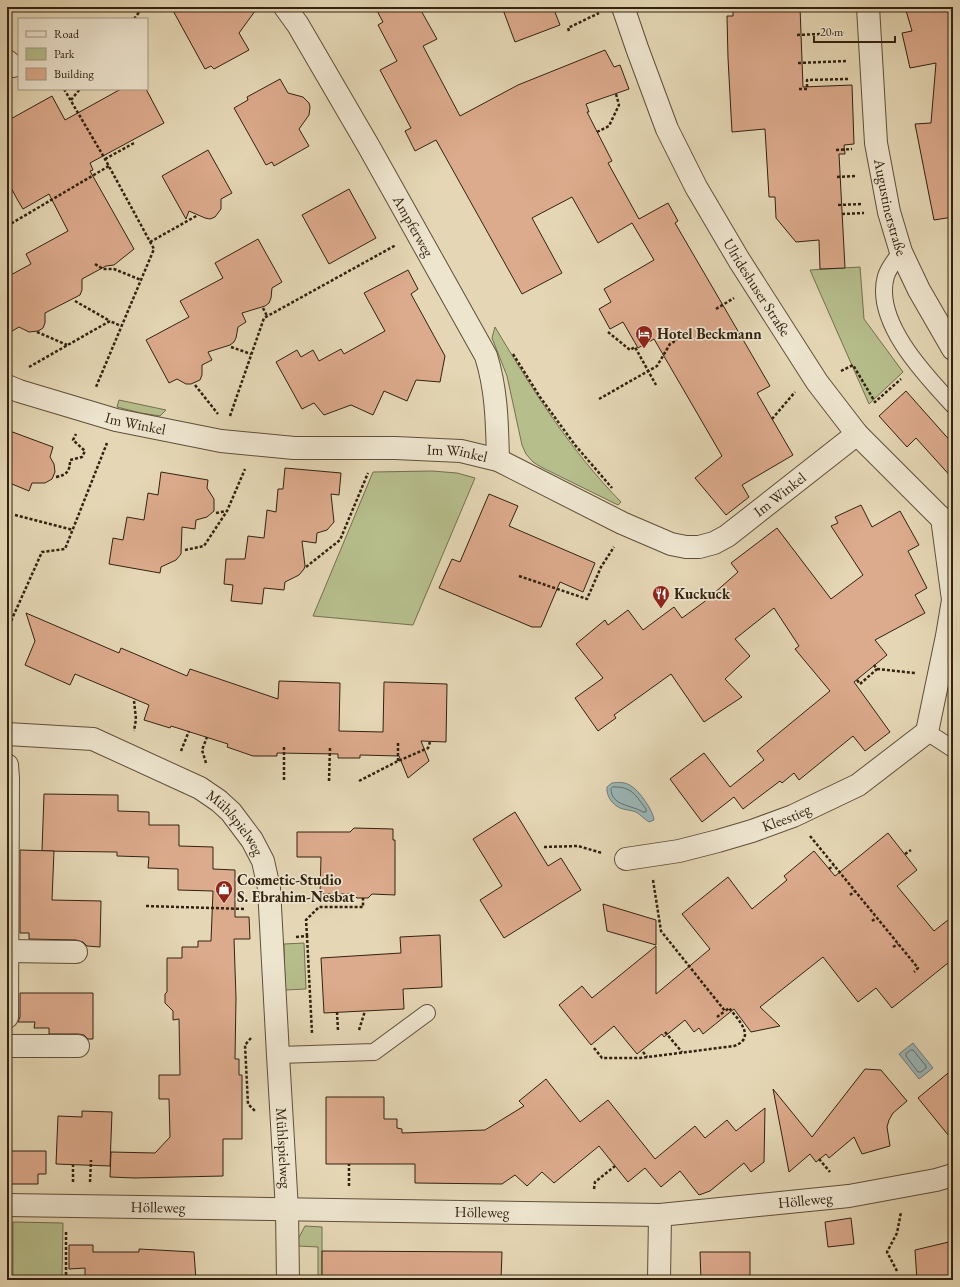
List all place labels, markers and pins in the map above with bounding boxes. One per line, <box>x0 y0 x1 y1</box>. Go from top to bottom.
hotel icon: Hotel Beckmann <box>634 324 654 349</box>
place label: Hotel Beckmann <box>657 324 762 343</box>
restaurant icon: Kuckuck <box>651 584 671 609</box>
place label: Kuckuck <box>674 584 731 603</box>
place label: Cosmetic-Studio S. Ebrahim-Nesbat <box>237 870 355 906</box>
shop icon: Cosmetic-Studio S. Ebrahim-Nesbat <box>214 879 234 904</box>

